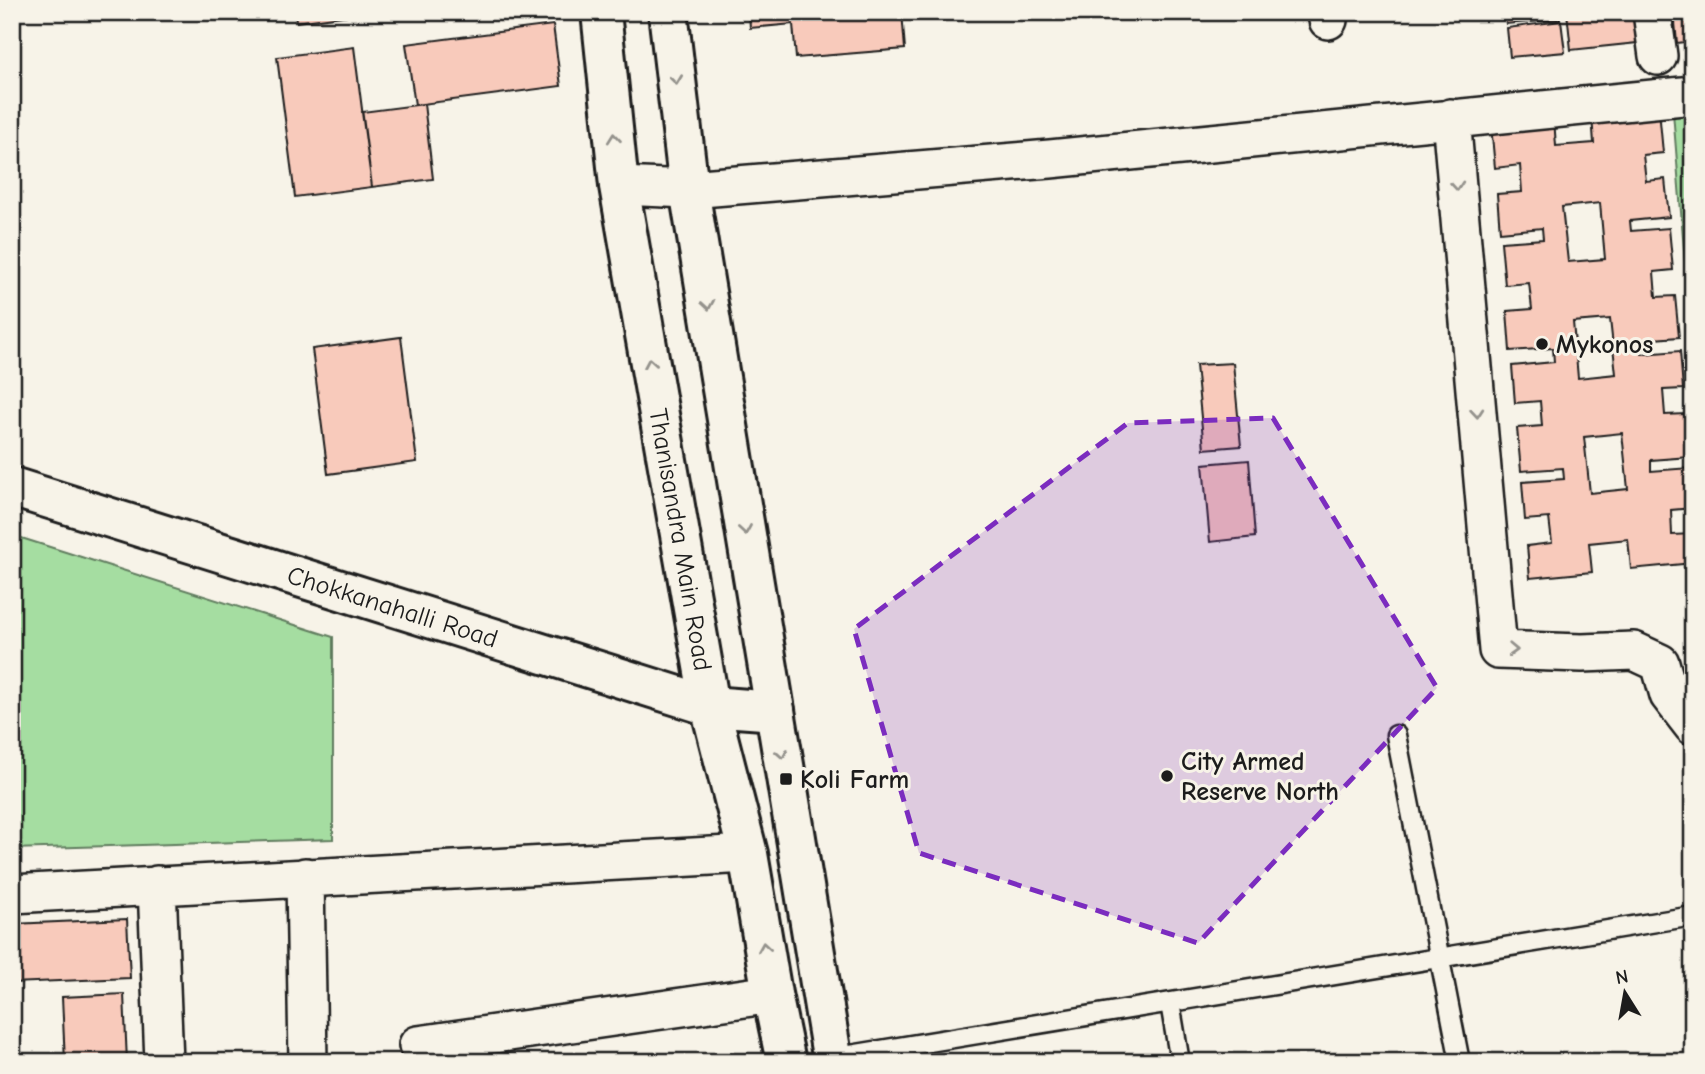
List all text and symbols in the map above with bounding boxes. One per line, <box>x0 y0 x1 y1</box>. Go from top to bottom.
one-way arrow <box>669 74 684 86</box>
one-way arrow <box>607 133 622 144</box>
one-way arrow <box>1450 181 1465 192</box>
one-way arrow <box>700 299 715 311</box>
place label: Mykonos <box>1556 330 1653 360</box>
marker: Mykonos <box>1534 336 1550 352</box>
one-way arrow <box>643 357 658 369</box>
street label: Thanisandra Main Road <box>642 406 718 673</box>
one-way arrow <box>1469 408 1484 419</box>
one-way arrow <box>737 524 752 536</box>
street label: Chokkanahalli Road <box>283 560 501 655</box>
one-way arrow <box>1507 643 1518 658</box>
place label: City Armed Reserve North <box>1181 747 1339 807</box>
one-way arrow <box>774 748 789 760</box>
place label: Koli Farm <box>800 765 909 795</box>
marker: City Armed Reserve North <box>1159 768 1175 784</box>
marker: Koli Farm <box>778 771 794 787</box>
one-way arrow <box>757 941 772 953</box>
north arrow <box>1590 958 1660 1028</box>
text: N <box>1614 965 1630 989</box>

